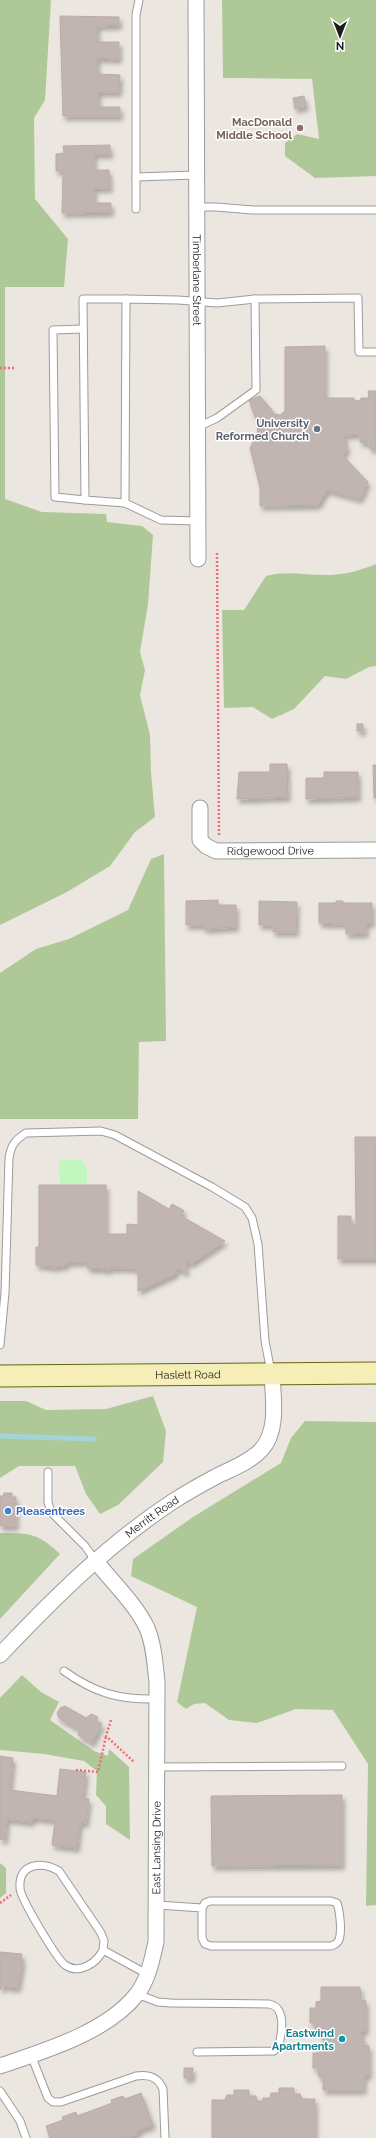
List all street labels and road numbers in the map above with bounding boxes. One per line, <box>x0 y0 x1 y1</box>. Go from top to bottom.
street label: Timberlane Street <box>190 234 203 326</box>
street label: Ridgewood Drive <box>227 844 315 858</box>
street label: Haslett Road <box>155 1368 221 1382</box>
street label: Merritt Road <box>123 1493 181 1540</box>
street label: East Lansing Drive <box>150 1800 164 1894</box>

